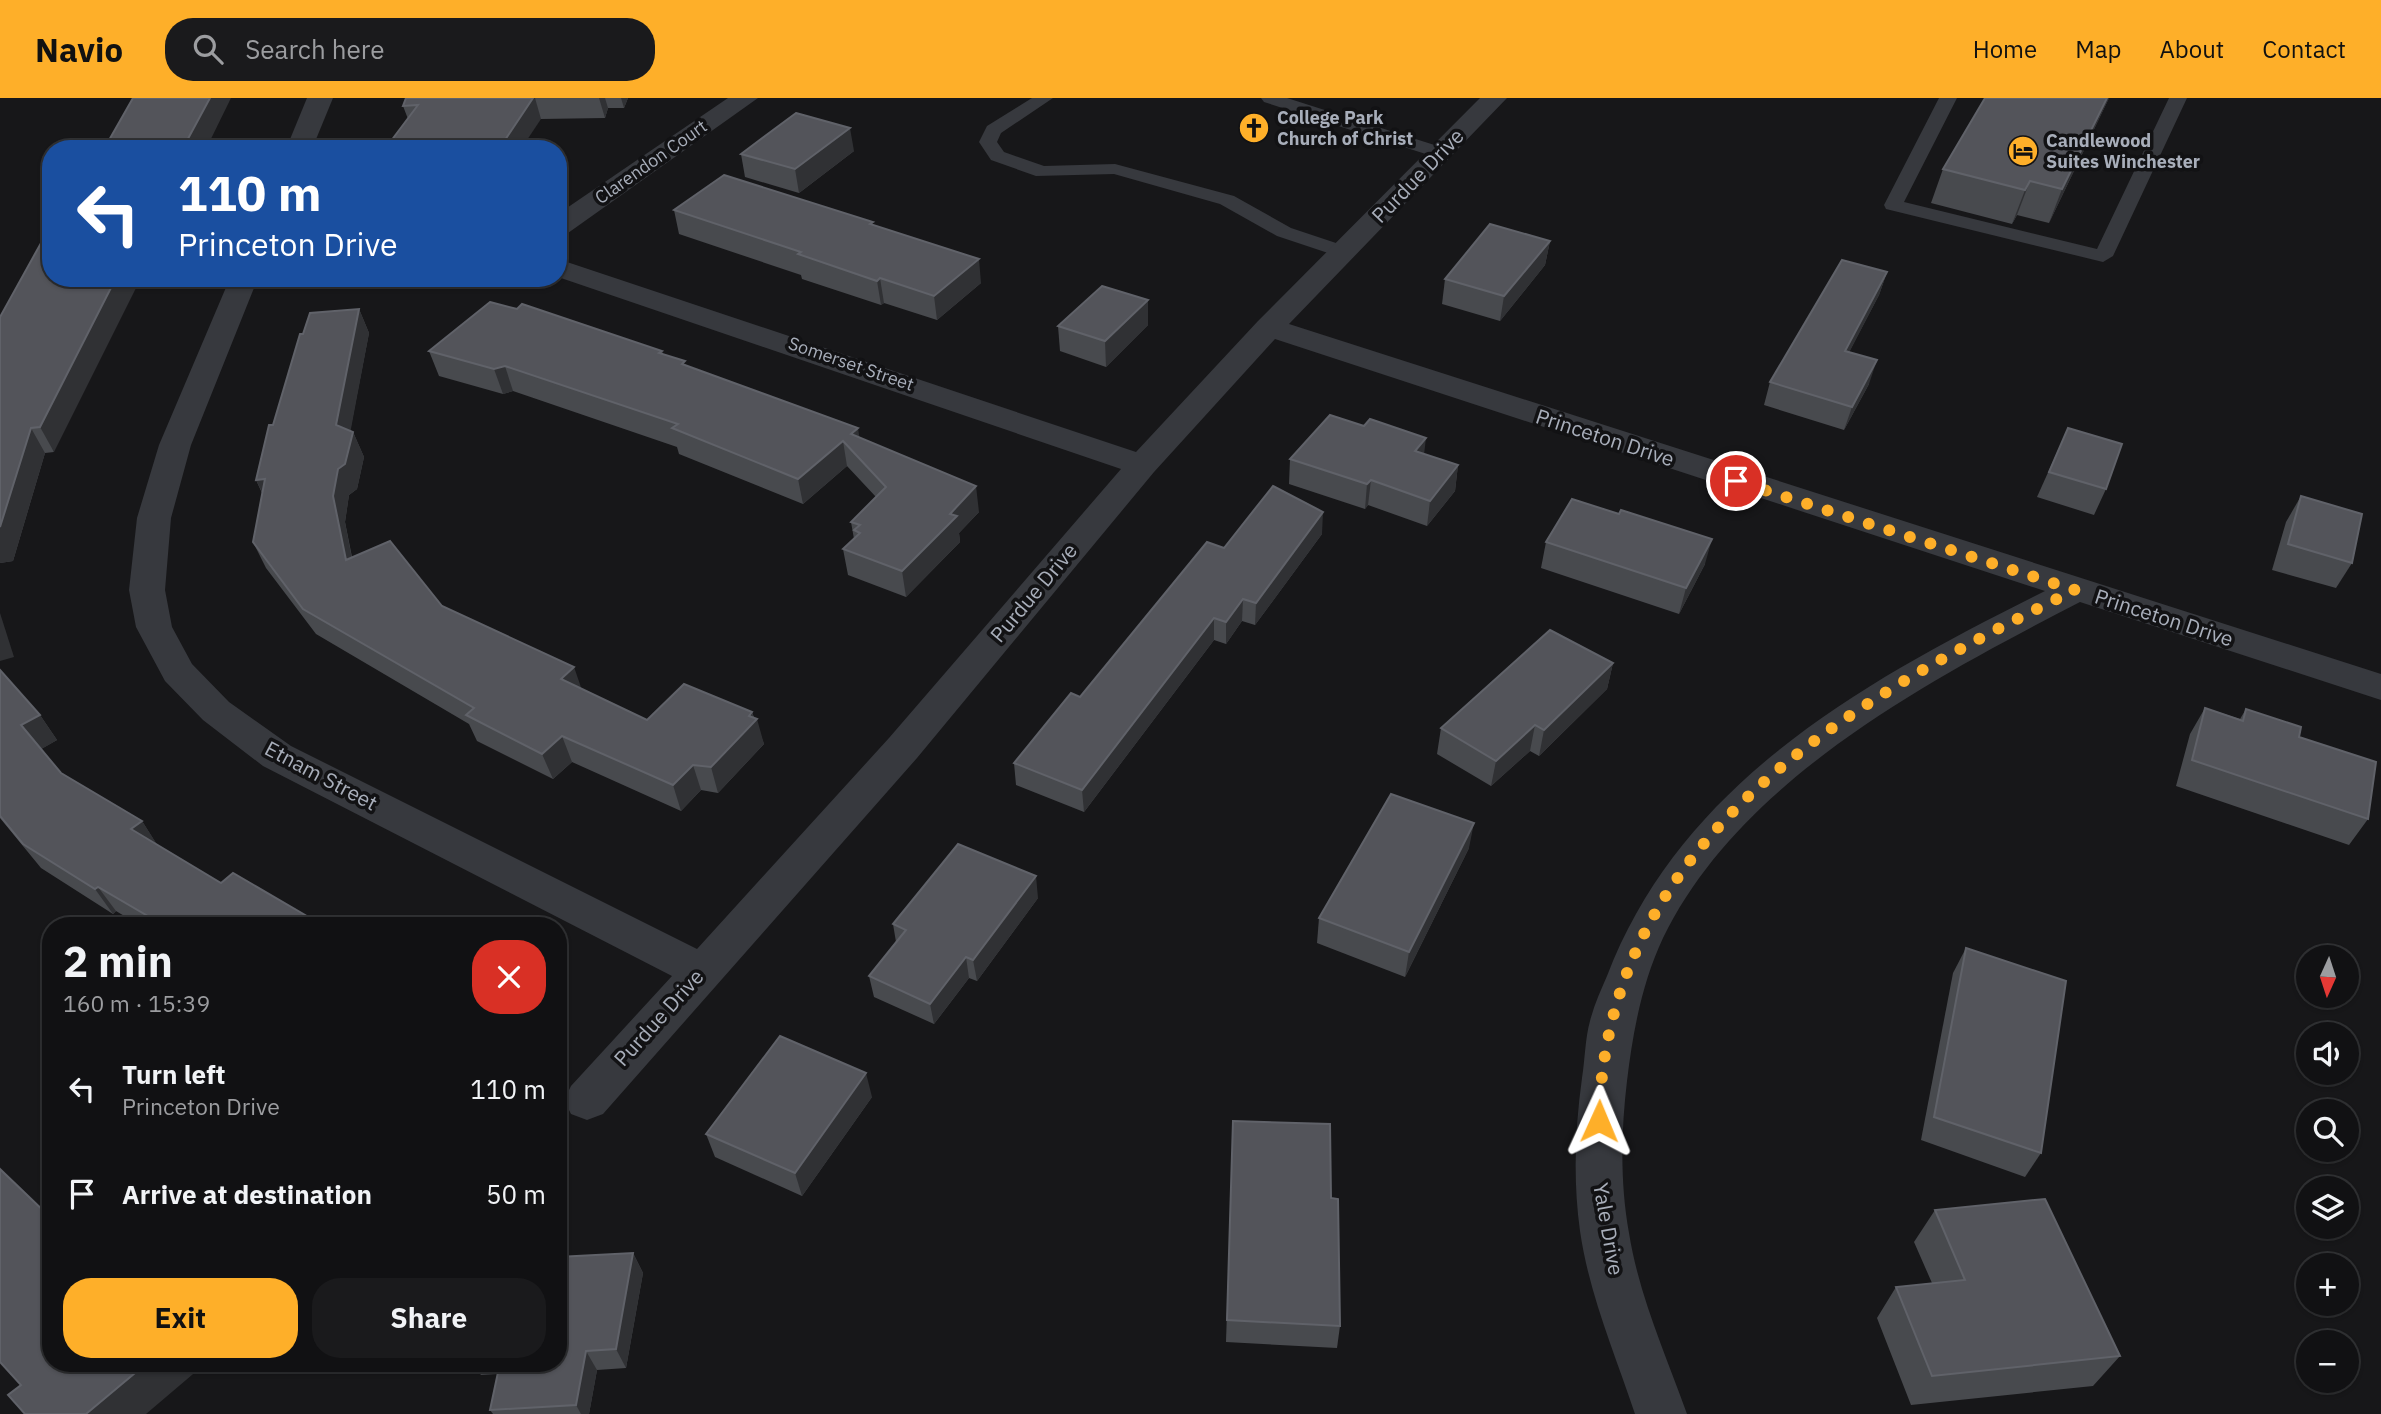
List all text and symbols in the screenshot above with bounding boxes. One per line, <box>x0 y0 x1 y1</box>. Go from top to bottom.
search box <box>165 18 655 81</box>
text: Navio <box>35 28 123 71</box>
icon: search <box>189 30 227 68</box>
text: Search here <box>245 32 385 66</box>
text: Home <box>1973 33 2037 65</box>
text: Map <box>2075 33 2121 65</box>
text: About <box>2159 33 2224 65</box>
text: Contact <box>2262 33 2346 65</box>
place label: College Park Church of Christ <box>1277 106 1413 150</box>
church icon: College Park Church of Christ <box>1237 111 1271 145</box>
street label: Clarendon Court <box>590 114 711 209</box>
street label: Purdue Drive <box>1365 122 1470 229</box>
place label: Candlewood Suites Winchester <box>2046 129 2200 173</box>
hotel icon: Candlewood Suites Winchester <box>2006 134 2040 168</box>
text: 110 m <box>178 161 322 224</box>
icon: left <box>63 168 154 259</box>
text: Princeton Drive <box>178 223 398 265</box>
street label: Somerset Street <box>785 331 917 396</box>
street label: Princeton Drive <box>1532 401 1678 473</box>
pin <box>1706 451 1766 511</box>
icon: arrive <box>1717 462 1755 500</box>
street label: Purdue Drive <box>983 537 1083 648</box>
street label: Princeton Drive <box>2091 581 2237 653</box>
street label: Etnam Street <box>260 734 383 817</box>
text: 2 min <box>63 934 173 989</box>
button: close <box>472 940 546 1014</box>
north arrow <box>2296 945 2359 1008</box>
map controls <box>2296 945 2359 1393</box>
street label: Purdue Drive <box>607 963 709 1072</box>
text: 160 m · 15:39 <box>63 988 210 1018</box>
button: sound <box>2296 1022 2359 1085</box>
text: Turn left <box>122 1057 225 1091</box>
icon: left <box>63 1070 101 1108</box>
text: 110 m <box>470 1072 546 1106</box>
position arrow <box>1562 1084 1636 1158</box>
text: Princeton Drive <box>122 1091 280 1121</box>
button: search <box>2296 1099 2359 1162</box>
icon: arrive <box>63 1175 101 1213</box>
button: layers <box>2296 1176 2359 1239</box>
text: Arrive at destination <box>122 1177 372 1211</box>
text: 50 m <box>486 1177 546 1211</box>
street label: Yale Drive <box>1587 1180 1631 1277</box>
button: + <box>2296 1253 2359 1316</box>
button: Exit <box>63 1278 298 1358</box>
button: Share <box>312 1278 546 1358</box>
button: − <box>2296 1330 2359 1393</box>

